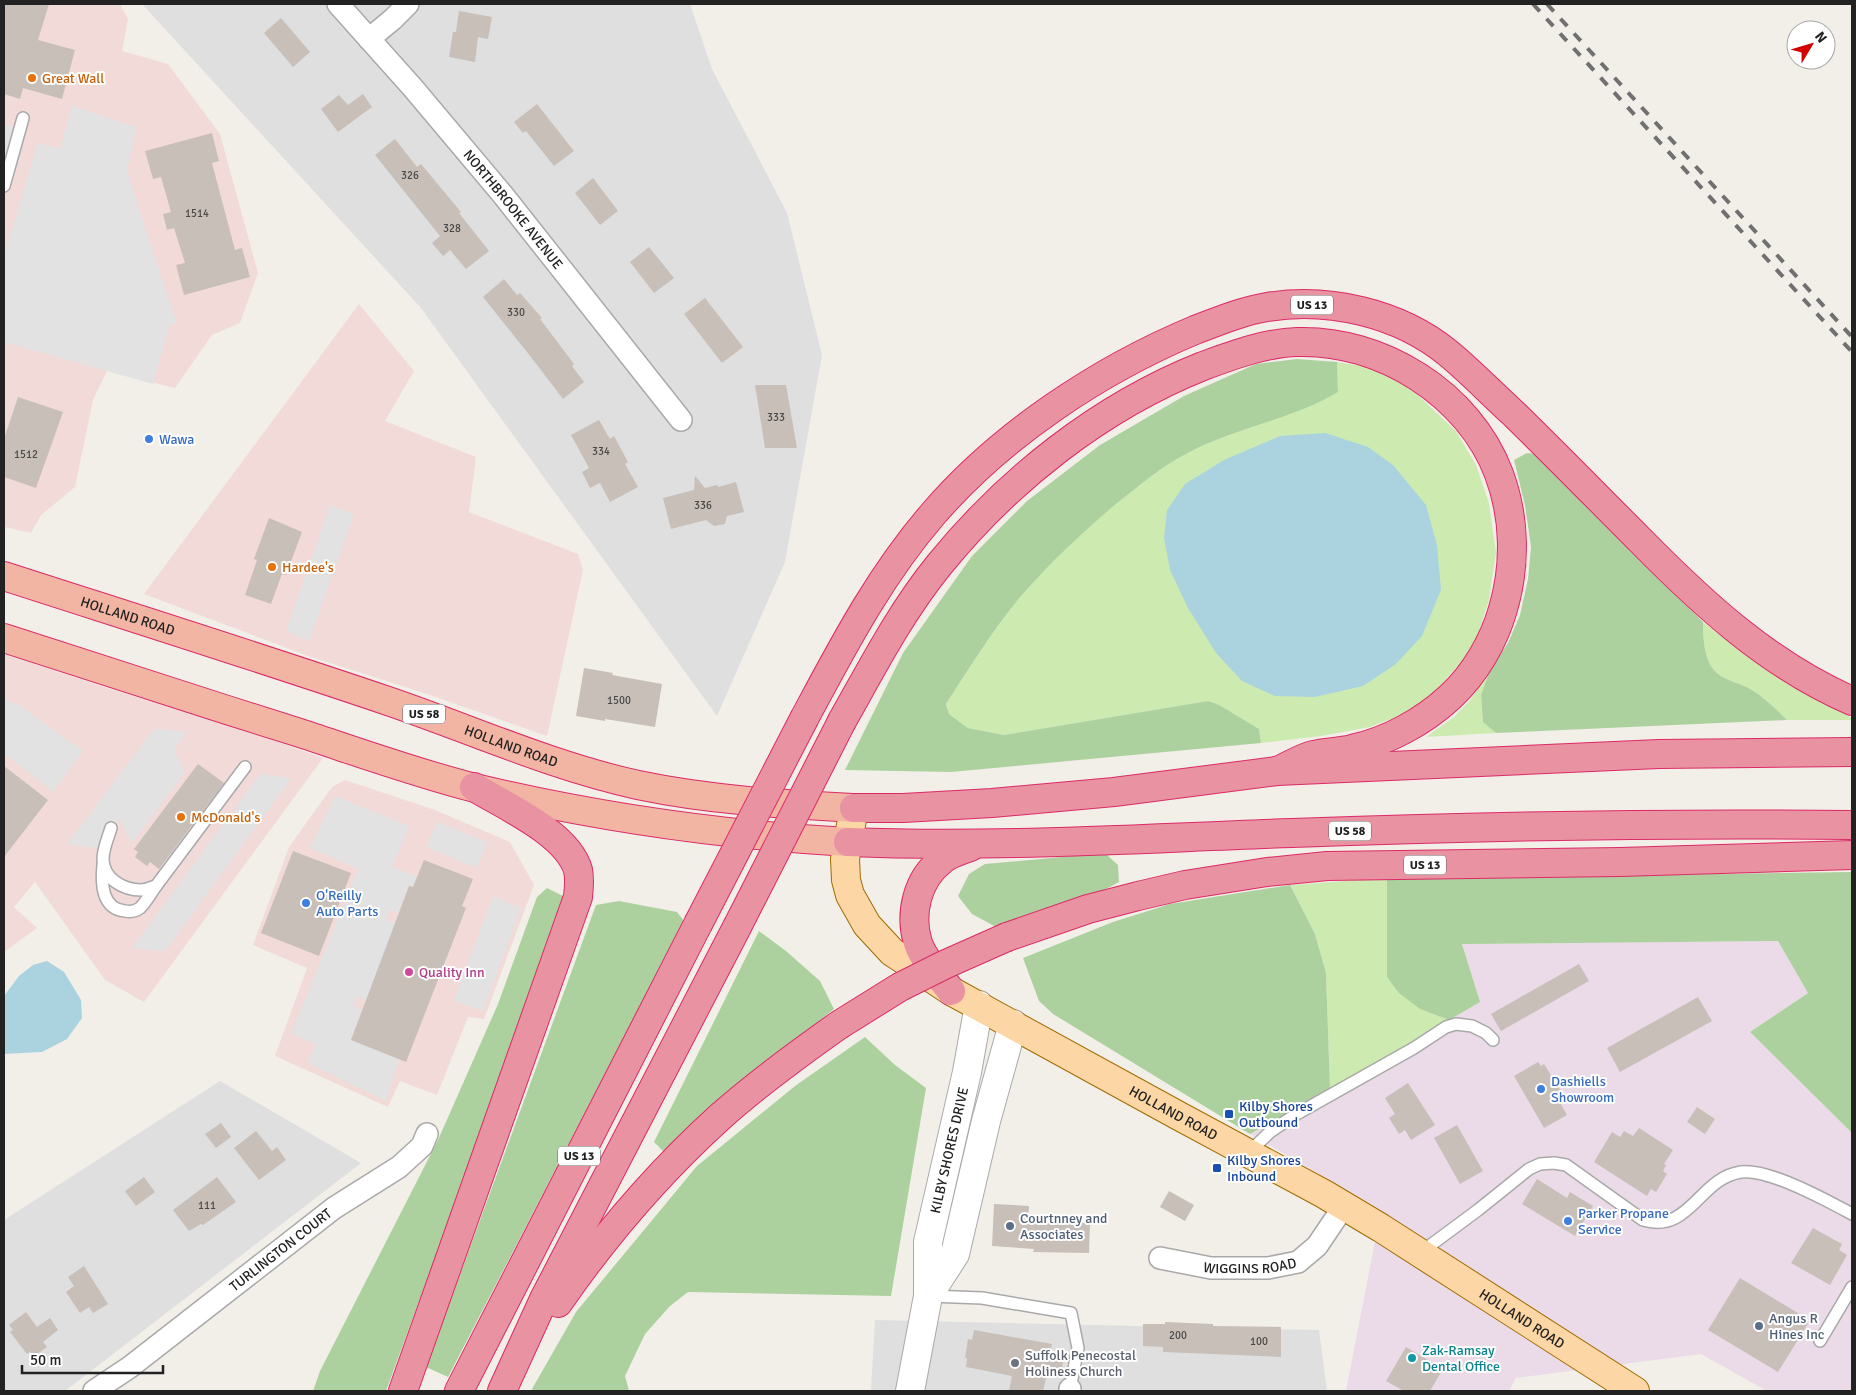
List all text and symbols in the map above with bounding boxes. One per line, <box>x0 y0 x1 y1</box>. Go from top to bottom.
north arrow <box>1786 20 1836 70</box>
text: N <box>1811 28 1831 46</box>
place label: Great Wall <box>42 70 104 87</box>
marker: Great Wall <box>26 72 38 84</box>
street label: NORTHBROOKE AVENUE <box>460 146 567 272</box>
house number: 326 <box>401 169 419 182</box>
house number: 1514 <box>185 207 209 220</box>
house number: 328 <box>443 222 461 235</box>
road number: US 13 <box>1291 296 1333 314</box>
house number: 330 <box>507 306 525 319</box>
house number: 333 <box>767 411 785 424</box>
place label: Wawa <box>159 431 194 448</box>
marker: Wawa <box>143 433 155 445</box>
house number: 334 <box>592 445 610 458</box>
house number: 1512 <box>14 448 38 461</box>
house number: 336 <box>694 499 712 512</box>
place label: Hardee's <box>282 559 334 576</box>
marker: Hardee's <box>266 561 278 573</box>
street label: HOLLAND ROAD <box>78 593 177 639</box>
house number: 1500 <box>607 694 631 707</box>
road number: US 58 <box>403 704 445 724</box>
street label: HOLLAND ROAD <box>462 721 560 771</box>
place label: McDonald's <box>191 809 260 826</box>
marker: McDonald's <box>175 811 187 823</box>
road number: US 58 <box>1329 821 1371 840</box>
road number: US 13 <box>1404 856 1446 874</box>
place label: O'Reilly Auto Parts <box>316 887 378 920</box>
marker: O'Reilly Auto Parts <box>300 897 312 909</box>
place label: Quality Inn <box>419 964 485 981</box>
marker: Quality Inn <box>403 966 415 978</box>
place label: Dashiells Showroom <box>1551 1073 1614 1106</box>
street label: HOLLAND ROAD <box>1126 1082 1221 1144</box>
marker: Dashiells Showroom <box>1535 1083 1547 1095</box>
street label: KILBY SHORES DRIVE <box>926 1085 972 1215</box>
place label: Kilby Shores Outbound <box>1239 1098 1313 1131</box>
marker: Kilby Shores Outbound <box>1223 1108 1235 1120</box>
road number: US 13 <box>558 1146 600 1166</box>
place label: Kilby Shores Inbound <box>1227 1152 1301 1185</box>
marker: Kilby Shores Inbound <box>1211 1162 1223 1174</box>
house number: 111 <box>198 1199 216 1212</box>
street label: TURLINGTON COURT <box>226 1205 335 1295</box>
place label: Parker Propane Service <box>1578 1205 1669 1238</box>
place label: Courtnney and Associates <box>1020 1210 1108 1243</box>
marker: Parker Propane Service <box>1562 1215 1574 1227</box>
marker: Courtnney and Associates <box>1004 1220 1016 1232</box>
street label: WIGGINS ROAD <box>1202 1254 1298 1277</box>
street label: HOLLAND ROAD <box>1476 1285 1568 1352</box>
place label: Angus R Hines Inc <box>1769 1310 1825 1343</box>
marker: Angus R Hines Inc <box>1753 1320 1765 1332</box>
house number: 200 <box>1169 1329 1187 1342</box>
house number: 100 <box>1250 1335 1268 1348</box>
scale bar <box>22 1342 164 1374</box>
place label: Zak-Ramsay Dental Office <box>1422 1342 1500 1375</box>
place label: Suffolk Penecostal Holiness Church <box>1025 1347 1136 1380</box>
text: 50 m <box>30 1351 61 1369</box>
marker: Zak-Ramsay Dental Office <box>1406 1352 1418 1364</box>
marker: Suffolk Penecostal Holiness Church <box>1009 1357 1021 1369</box>

